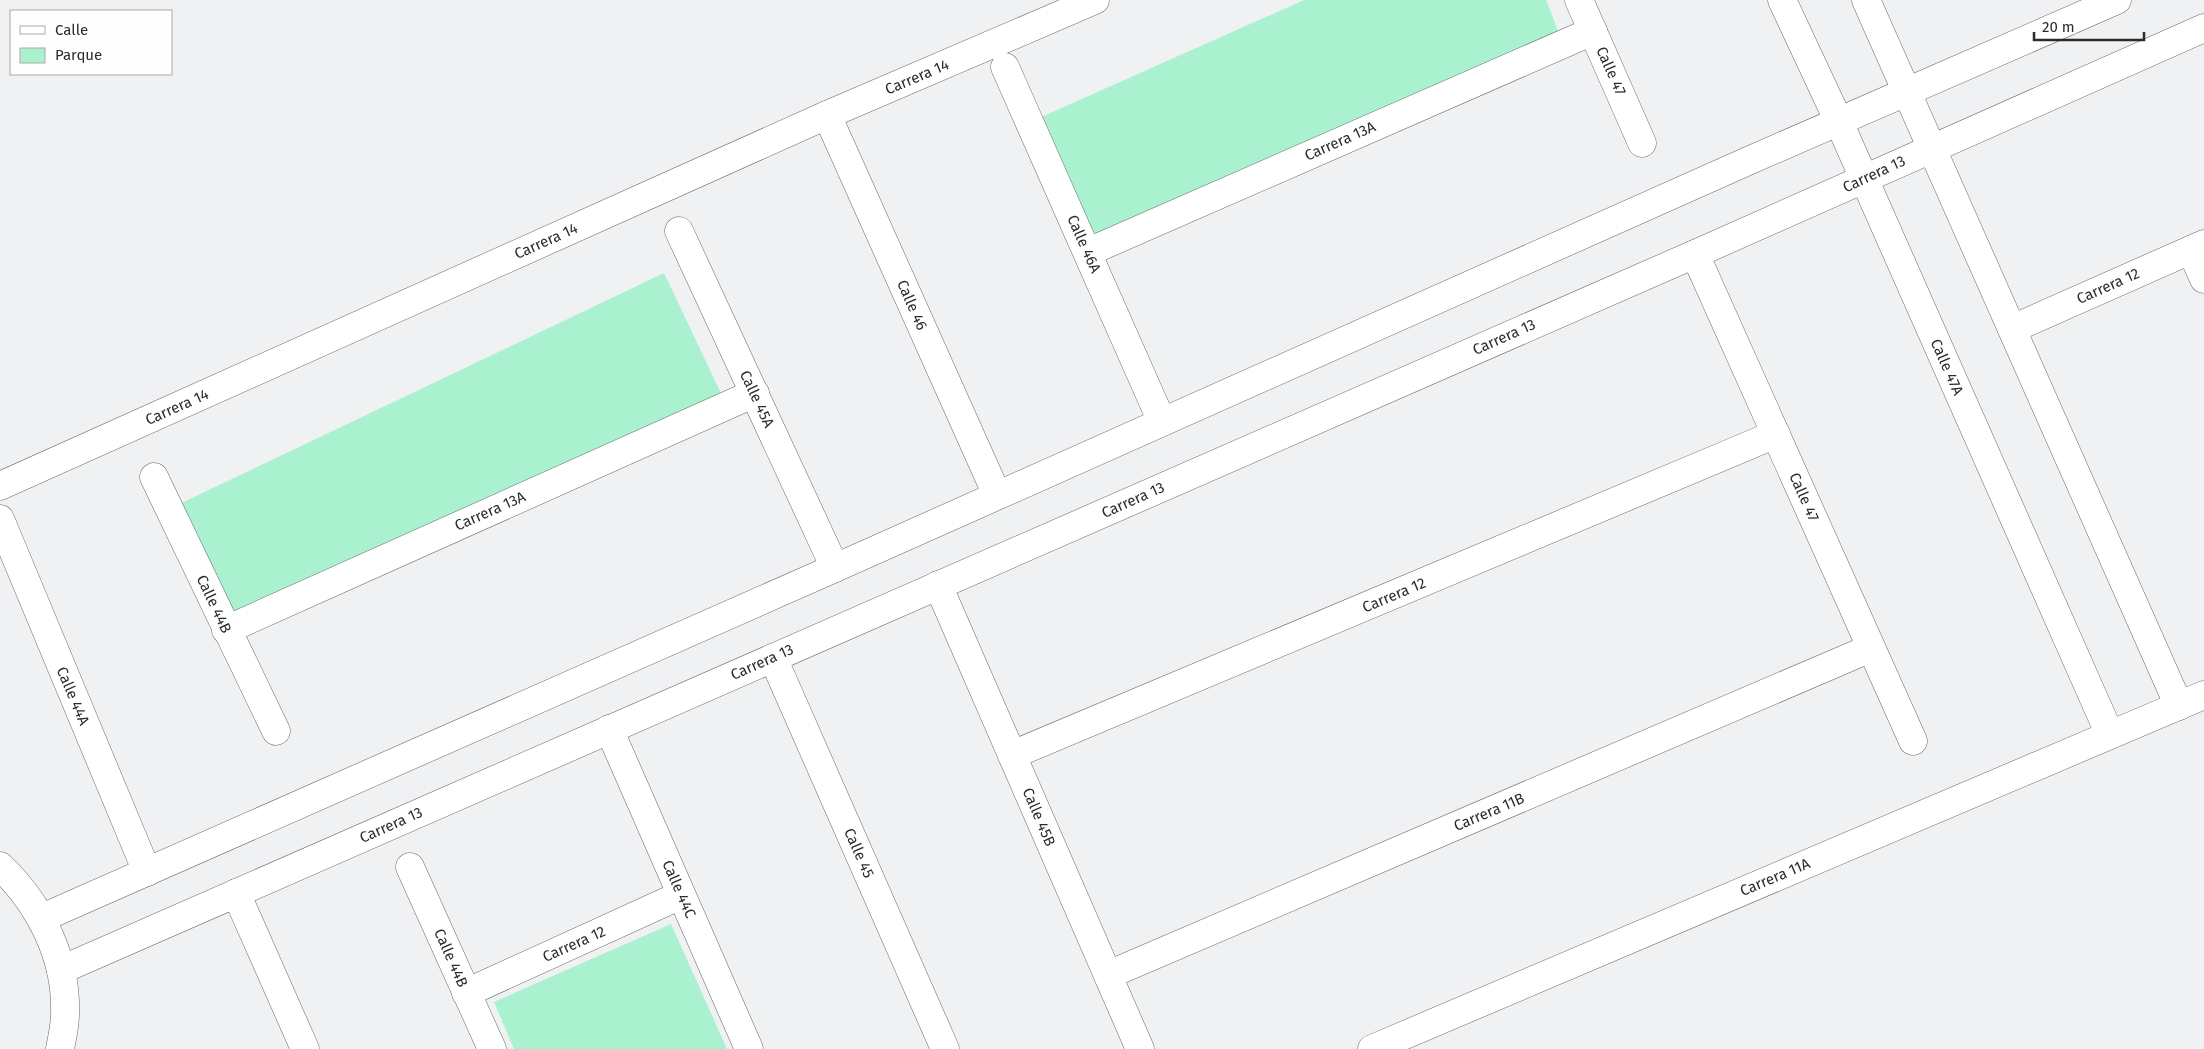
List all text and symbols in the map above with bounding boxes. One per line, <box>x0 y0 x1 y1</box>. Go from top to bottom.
legend <box>10 10 172 75</box>
scale bar <box>2034 10 2144 42</box>
text: 20 m <box>2042 18 2075 36</box>
text: Calle <box>55 21 88 39</box>
street label: Calle 47 <box>1592 44 1630 98</box>
text: Parque <box>55 46 102 64</box>
street label: Carrera 14 <box>882 56 952 98</box>
street label: Carrera 13A <box>1302 117 1379 165</box>
street label: Carrera 13 <box>1840 152 1908 196</box>
street label: Calle 46A <box>1063 212 1105 276</box>
street label: Carrera 14 <box>511 219 581 263</box>
street label: Carrera 12 <box>2074 264 2142 308</box>
street label: Calle 46 <box>893 277 931 333</box>
street label: Carrera 13 <box>1470 315 1538 359</box>
street label: Calle 47A <box>1927 336 1967 398</box>
street label: Calle 45A <box>736 368 778 431</box>
street label: Carrera 14 <box>142 385 212 429</box>
street label: Calle 47 <box>1785 470 1823 524</box>
street label: Carrera 13 <box>1099 478 1167 522</box>
street label: Carrera 13A <box>452 487 529 535</box>
street label: Calle 44B <box>193 572 235 636</box>
street label: Carrera 12 <box>1360 574 1428 616</box>
street label: Carrera 13 <box>728 640 796 684</box>
street label: Calle 44A <box>53 664 93 728</box>
street label: Calle 45B <box>1019 785 1059 849</box>
street label: Carrera 11B <box>1451 789 1527 835</box>
street label: Carrera 13 <box>357 803 425 847</box>
street label: Calle 45 <box>840 825 878 881</box>
street label: Carrera 11A <box>1737 854 1813 900</box>
street label: Calle 44C <box>658 857 700 921</box>
street label: Carrera 12 <box>540 922 608 966</box>
street label: Calle 44B <box>430 926 472 990</box>

